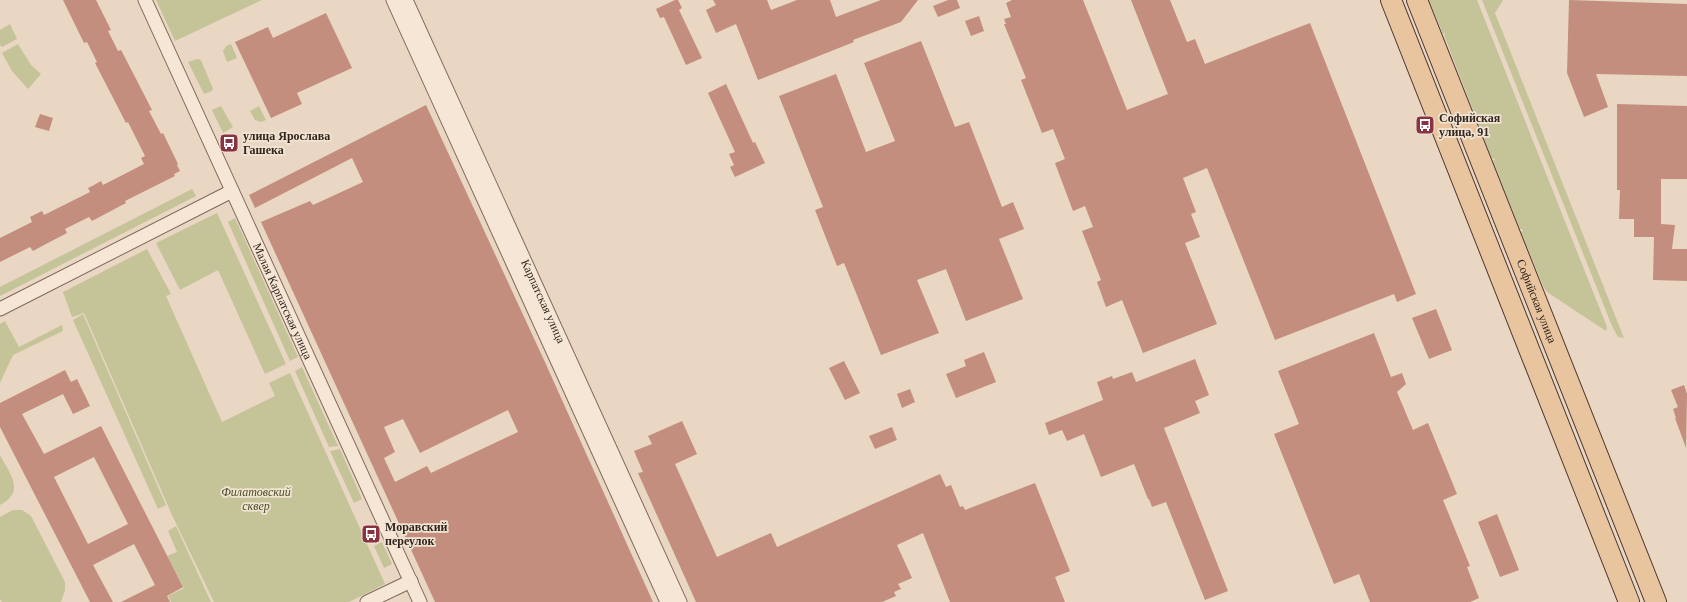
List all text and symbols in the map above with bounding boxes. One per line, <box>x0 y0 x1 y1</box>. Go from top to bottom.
place label: Софийская улица, 91 <box>1439 111 1501 139</box>
bus stop icon: Софийская улица, 91 <box>1414 114 1436 136</box>
place label: улица Ярослава Гашека <box>243 129 330 157</box>
bus stop icon: улица Ярослава Гашека <box>218 132 240 154</box>
street label: Малая Карпатская улица <box>250 241 315 362</box>
street label: Карпатская улица <box>518 257 569 346</box>
street label: Софийская улица <box>1514 257 1560 346</box>
park label: Филатовский сквер <box>221 485 291 513</box>
place label: Моравский переулок <box>385 520 448 548</box>
bus stop icon: Моравский переулок <box>360 523 382 545</box>

